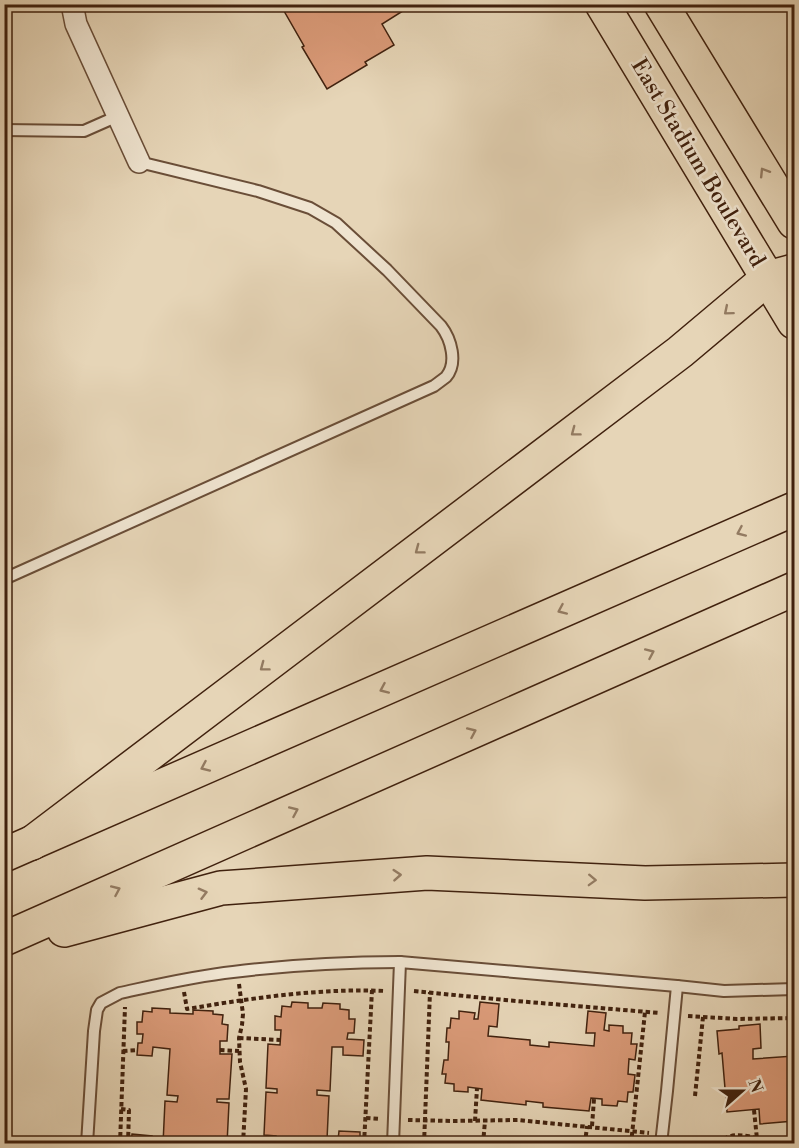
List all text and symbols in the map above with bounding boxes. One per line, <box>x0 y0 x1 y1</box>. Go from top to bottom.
street label: East Stadium Boulevard <box>625 54 771 272</box>
one-way arrow <box>759 168 771 178</box>
one-way arrow <box>724 304 735 315</box>
one-way arrow <box>570 424 581 435</box>
one-way arrow <box>736 525 747 537</box>
one-way arrow <box>415 542 426 553</box>
one-way arrow <box>558 603 569 615</box>
one-way arrow <box>644 648 655 660</box>
one-way arrow <box>259 660 270 671</box>
one-way arrow <box>379 681 390 693</box>
one-way arrow <box>466 727 477 739</box>
one-way arrow <box>201 760 212 772</box>
one-way arrow <box>287 806 298 818</box>
one-way arrow <box>392 869 401 882</box>
one-way arrow <box>587 874 596 887</box>
one-way arrow <box>109 885 120 897</box>
one-way arrow <box>197 888 208 900</box>
north arrow <box>712 1061 772 1121</box>
text: N <box>743 1076 767 1096</box>

